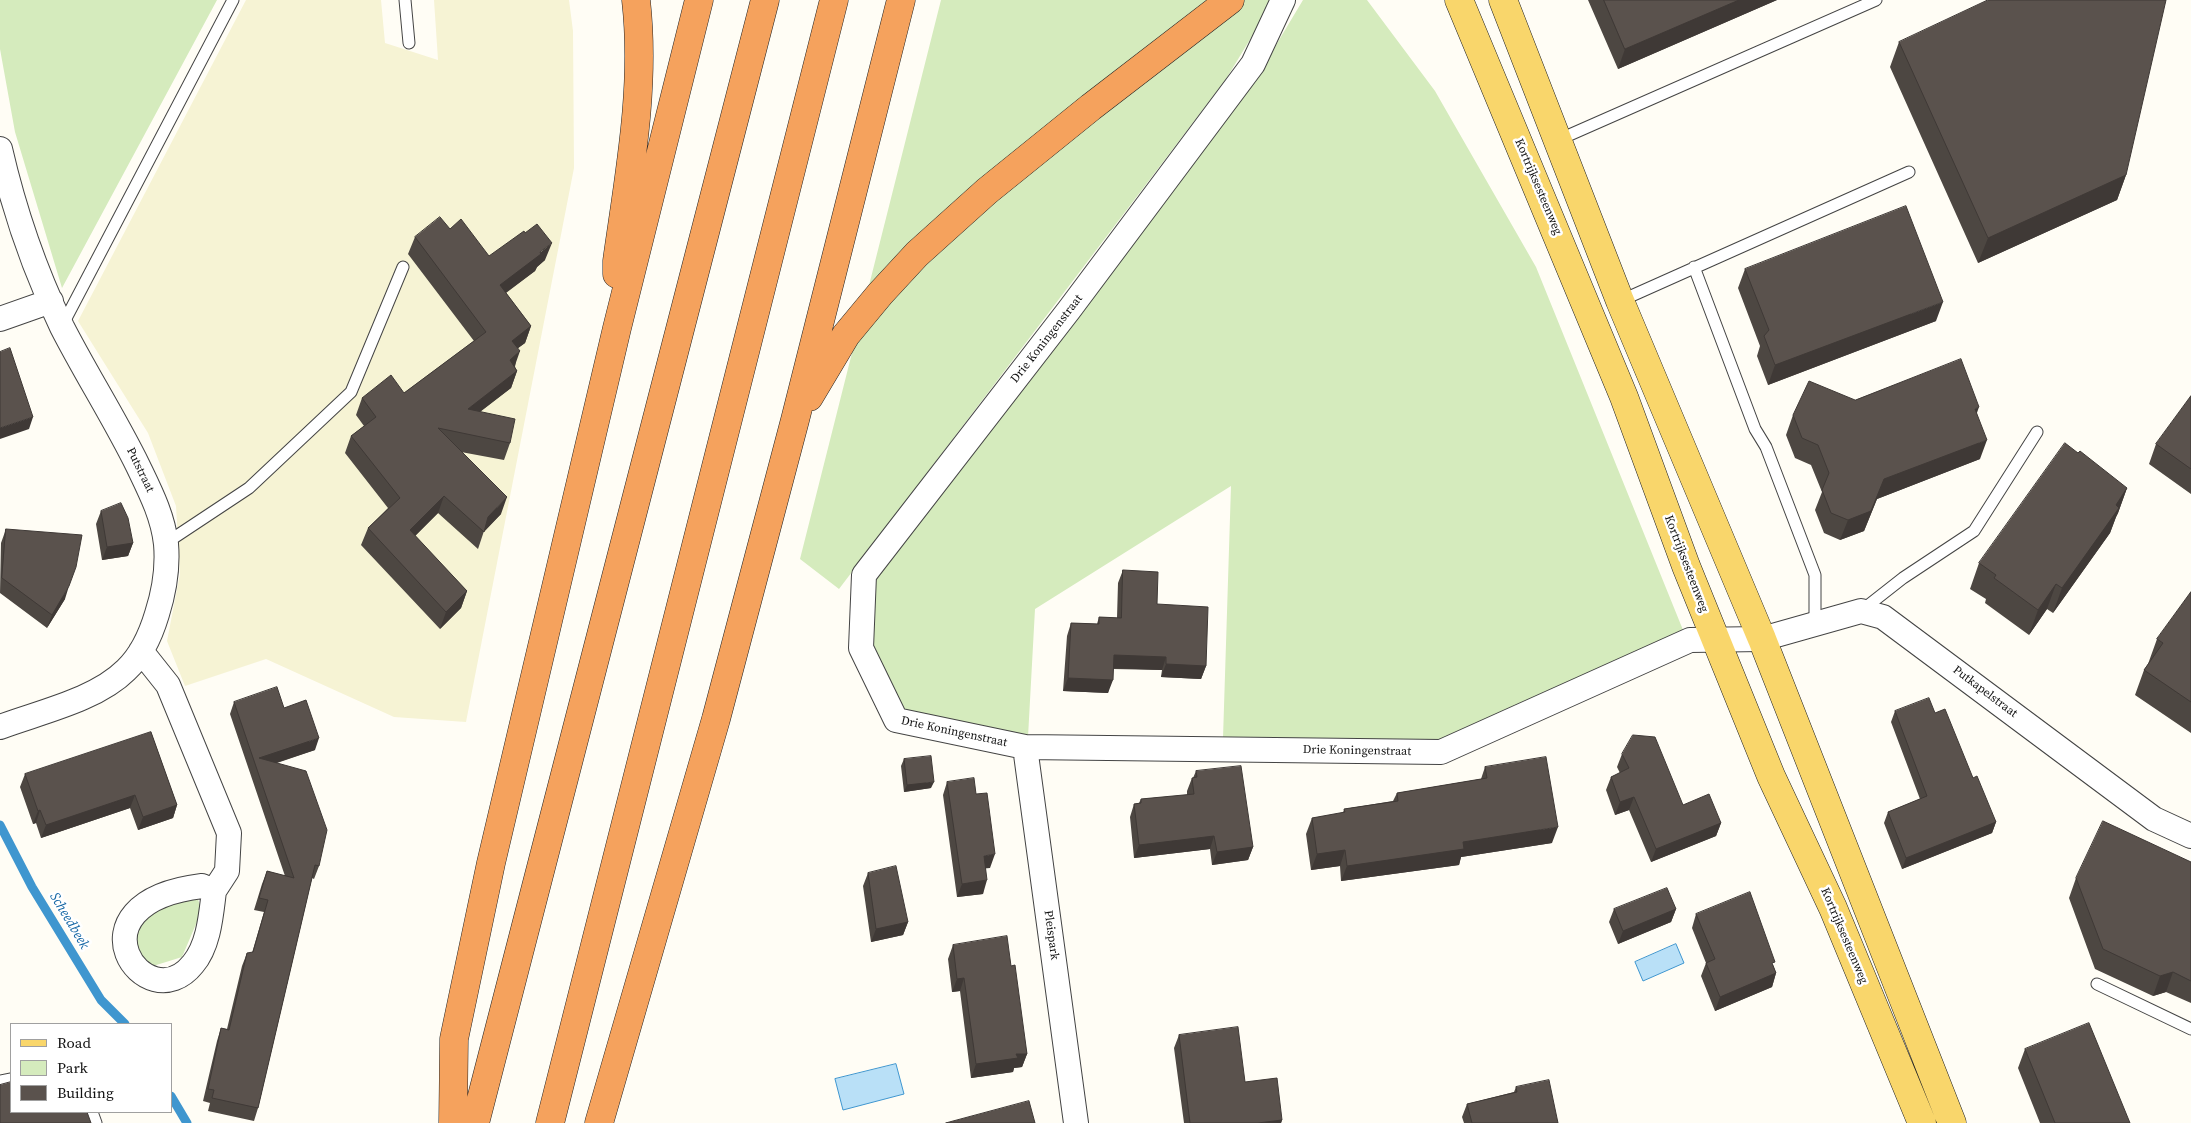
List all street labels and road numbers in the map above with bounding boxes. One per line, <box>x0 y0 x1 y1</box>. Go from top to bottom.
street label: Kortrijksesteenweg <box>1511 137 1565 237</box>
street label: Drie Koningenstraat <box>1008 292 1086 386</box>
street label: Putstraat <box>123 445 157 495</box>
street label: Kortrijksesteenweg <box>1661 513 1711 615</box>
street label: Putkapelstraat <box>1950 663 2020 721</box>
street label: Drie Koningenstraat <box>900 714 1008 750</box>
street label: Drie Koningenstraat <box>1303 743 1411 759</box>
street label: Kortrijksesteenweg <box>1817 886 1871 986</box>
street label: Pleispark <box>1040 909 1062 961</box>

